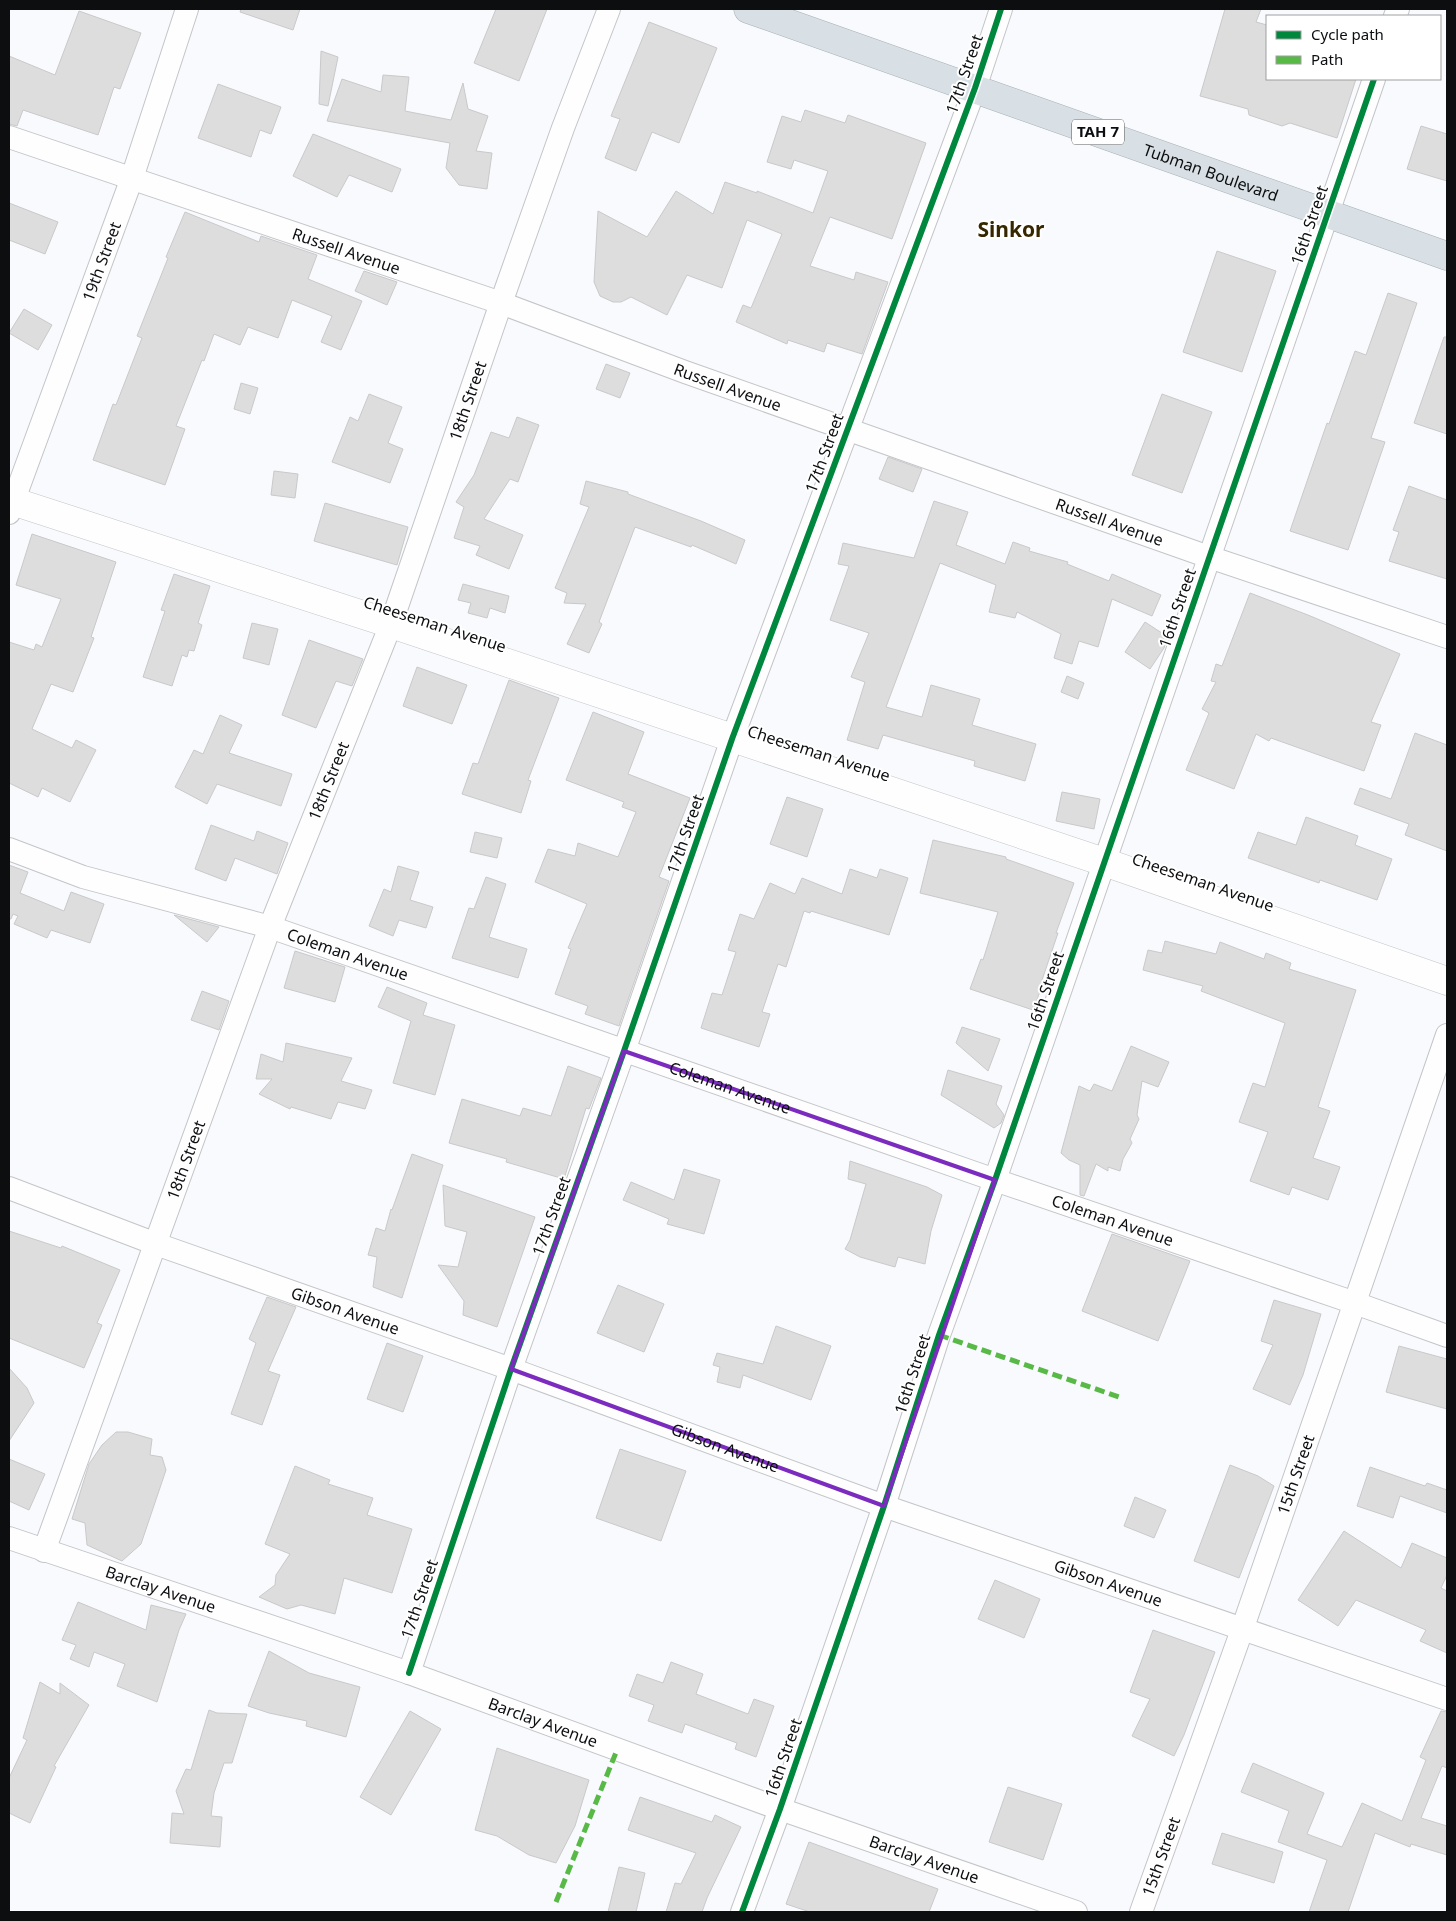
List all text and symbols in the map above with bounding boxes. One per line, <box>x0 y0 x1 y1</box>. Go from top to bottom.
legend <box>1266 15 1441 80</box>
text: Cycle path <box>1311 24 1384 44</box>
street label: 17th Street <box>940 31 988 117</box>
text: Path <box>1311 49 1343 69</box>
road number: TAH 7 <box>1072 120 1124 144</box>
street label: Tubman Boulevard <box>1140 139 1282 207</box>
street label: 16th Street <box>1285 182 1333 268</box>
district label: Sinkor <box>977 215 1045 243</box>
street label: 19th Street <box>77 219 126 304</box>
street label: Russell Avenue <box>289 222 403 279</box>
street label: 18th Street <box>444 358 491 443</box>
street label: Russell Avenue <box>671 358 785 416</box>
street label: 17th Street <box>800 410 849 496</box>
street label: Russell Avenue <box>1053 493 1166 551</box>
street label: 16th Street <box>1153 565 1201 651</box>
street label: Cheeseman Avenue <box>361 591 509 657</box>
street label: Cheeseman Avenue <box>745 720 893 786</box>
street label: 18th Street <box>303 738 354 823</box>
street label: 17th Street <box>661 791 709 877</box>
street label: Cheeseman Avenue <box>1129 847 1277 917</box>
street label: Coleman Avenue <box>284 923 411 985</box>
street label: 16th Street <box>1021 948 1069 1034</box>
street label: Coleman Avenue <box>666 1056 794 1119</box>
street label: 18th Street <box>161 1117 210 1203</box>
street label: 17th Street <box>527 1173 576 1259</box>
street label: Coleman Avenue <box>1049 1189 1177 1251</box>
street label: Gibson Avenue <box>288 1281 402 1340</box>
street label: 16th Street <box>889 1331 935 1417</box>
street label: Gibson Avenue <box>668 1418 782 1478</box>
street label: 15th Street <box>1272 1432 1320 1517</box>
street label: Gibson Avenue <box>1051 1554 1165 1612</box>
street label: 17th Street <box>395 1556 443 1642</box>
street label: Barclay Avenue <box>103 1560 219 1618</box>
street label: Barclay Avenue <box>485 1692 601 1752</box>
street label: 16th Street <box>759 1715 807 1801</box>
street label: 15th Street <box>1137 1814 1185 1899</box>
street label: Barclay Avenue <box>866 1830 982 1888</box>

